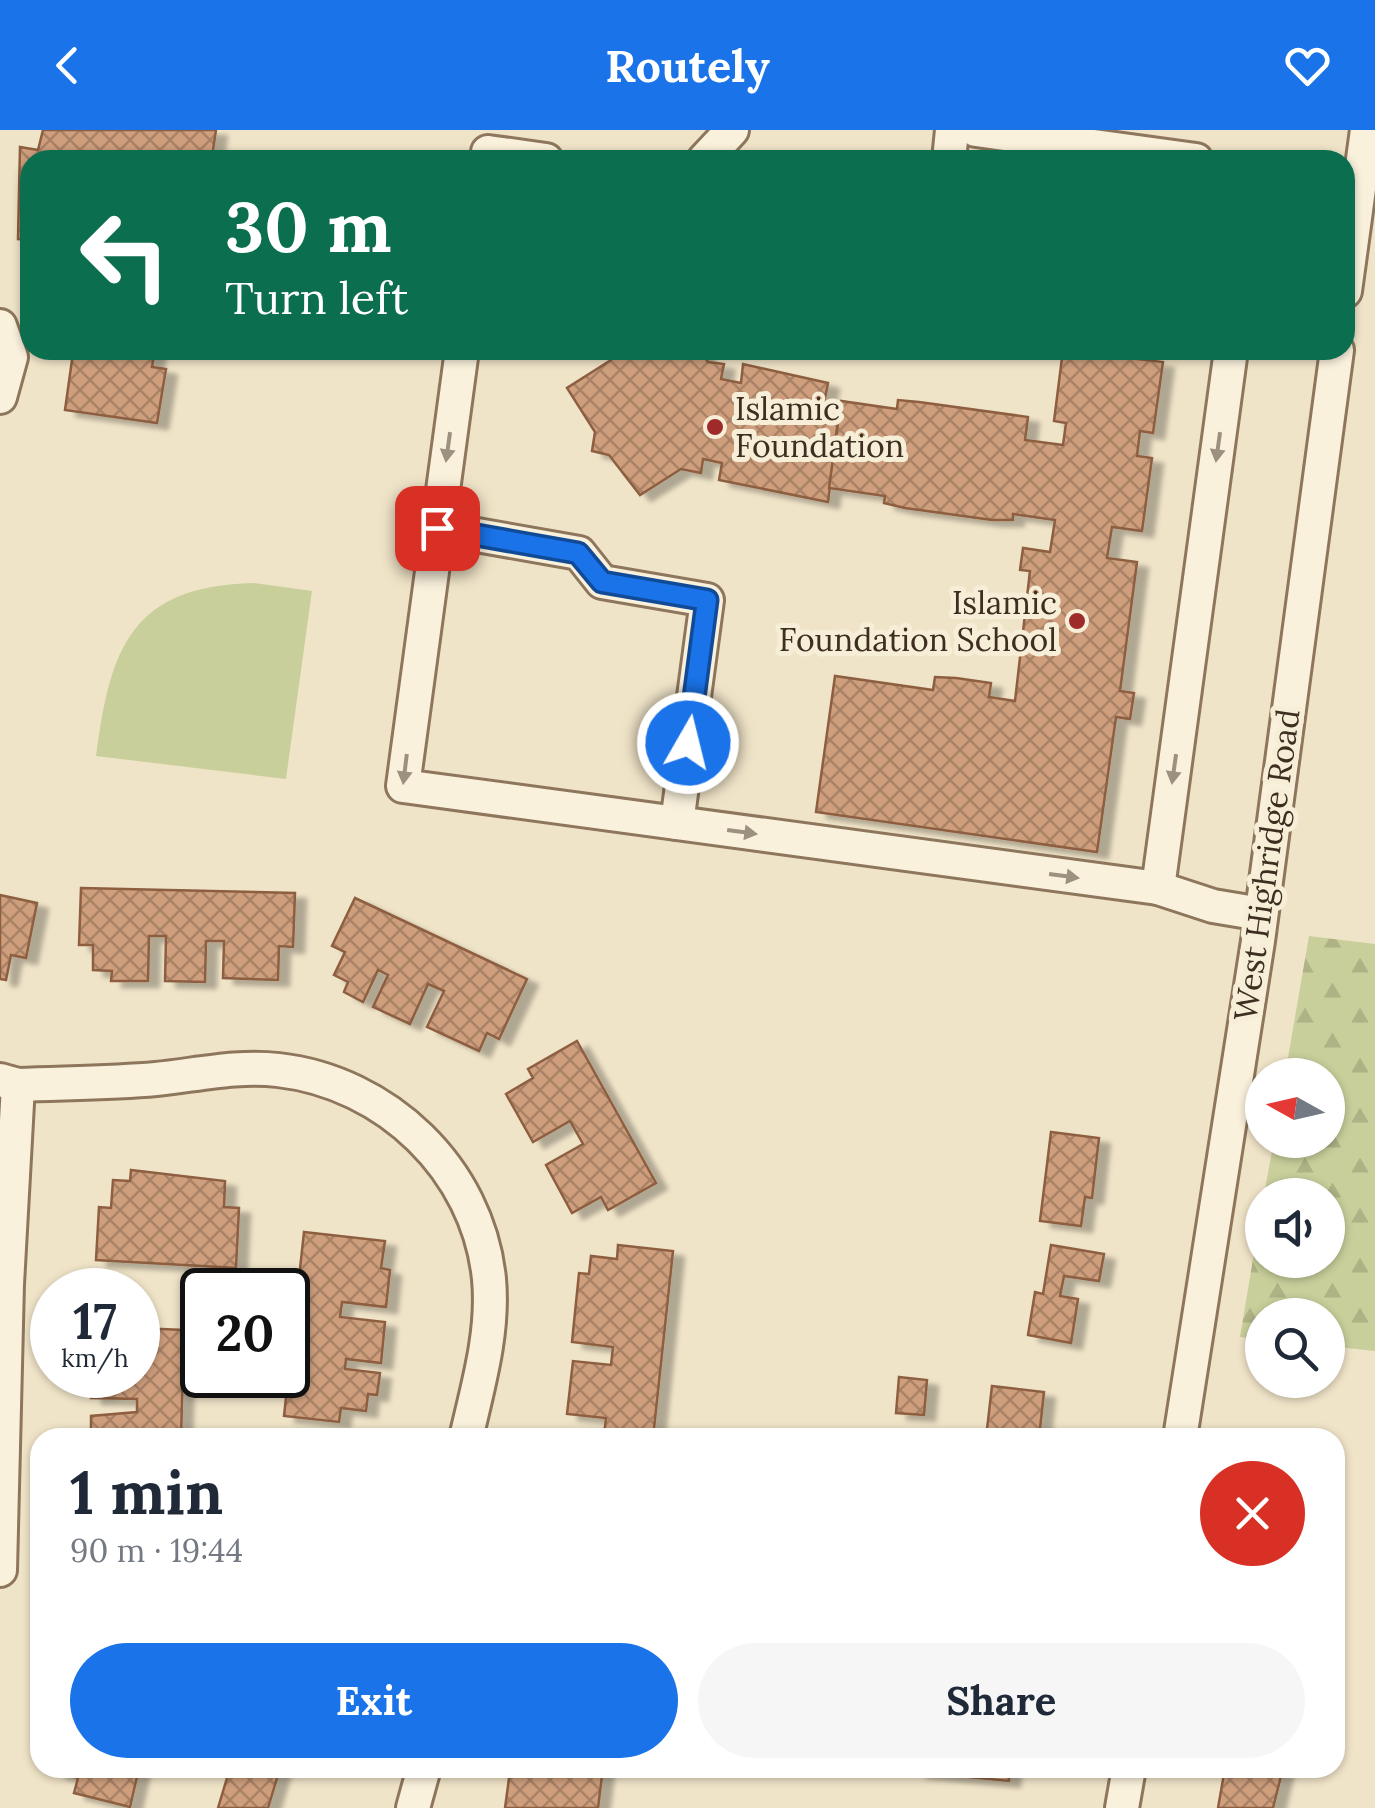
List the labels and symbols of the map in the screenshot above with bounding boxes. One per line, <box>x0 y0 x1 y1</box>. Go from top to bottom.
place label: Islamic Foundation <box>735 388 904 466</box>
marker: Islamic Foundation <box>704 416 726 438</box>
one-way arrow <box>440 431 456 463</box>
one-way arrow <box>1210 431 1226 463</box>
pin <box>395 486 480 571</box>
place label: Islamic Foundation School <box>779 582 1057 660</box>
marker: Islamic Foundation School <box>1066 610 1088 632</box>
position arrow <box>636 691 740 795</box>
street label: West Highridge Road <box>1224 706 1309 1023</box>
one-way arrow <box>397 753 413 785</box>
one-way arrow <box>1166 753 1182 785</box>
one-way arrow <box>727 824 759 840</box>
one-way arrow <box>1049 868 1081 884</box>
north arrow <box>1245 1058 1345 1158</box>
speed limit sign: 20 <box>180 1268 310 1398</box>

